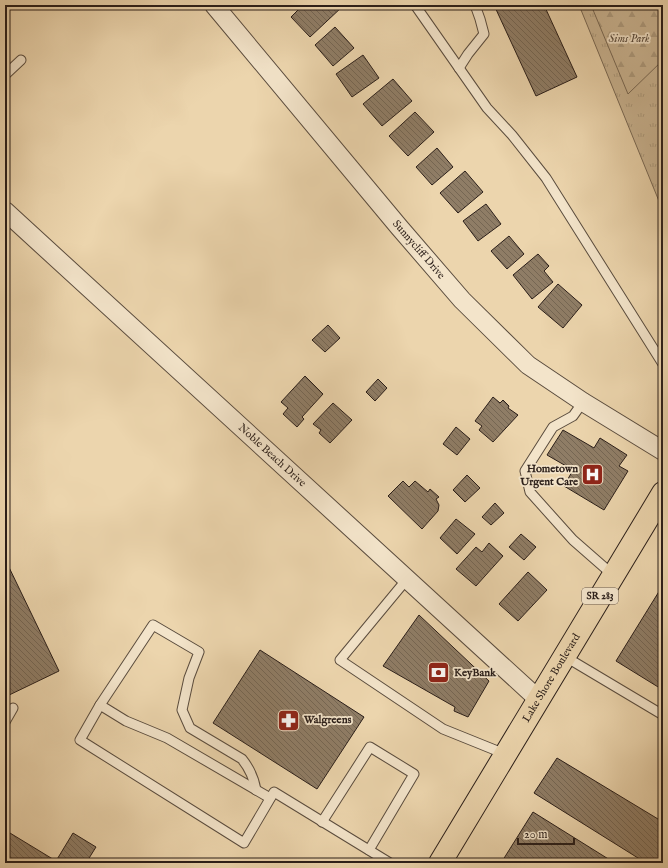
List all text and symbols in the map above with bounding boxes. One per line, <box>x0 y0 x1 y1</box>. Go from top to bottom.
park label: Sims Park <box>609 32 650 46</box>
street label: Sunnycliff Drive <box>389 217 448 282</box>
street label: Noble Beach Drive <box>235 421 309 490</box>
place label: Hometown Urgent Care <box>519 462 578 489</box>
hospital icon: Hometown Urgent Care <box>580 462 606 488</box>
road number: SR 283 <box>582 588 618 604</box>
street label: Lake Shore Boulevard <box>519 631 584 725</box>
bank icon: KeyBank <box>425 660 451 686</box>
place label: KeyBank <box>454 666 497 680</box>
pharmacy icon: Walgreens <box>276 707 302 733</box>
place label: Walgreens <box>303 713 352 727</box>
scale bar <box>518 820 574 846</box>
text: 20 m <box>524 827 547 842</box>

